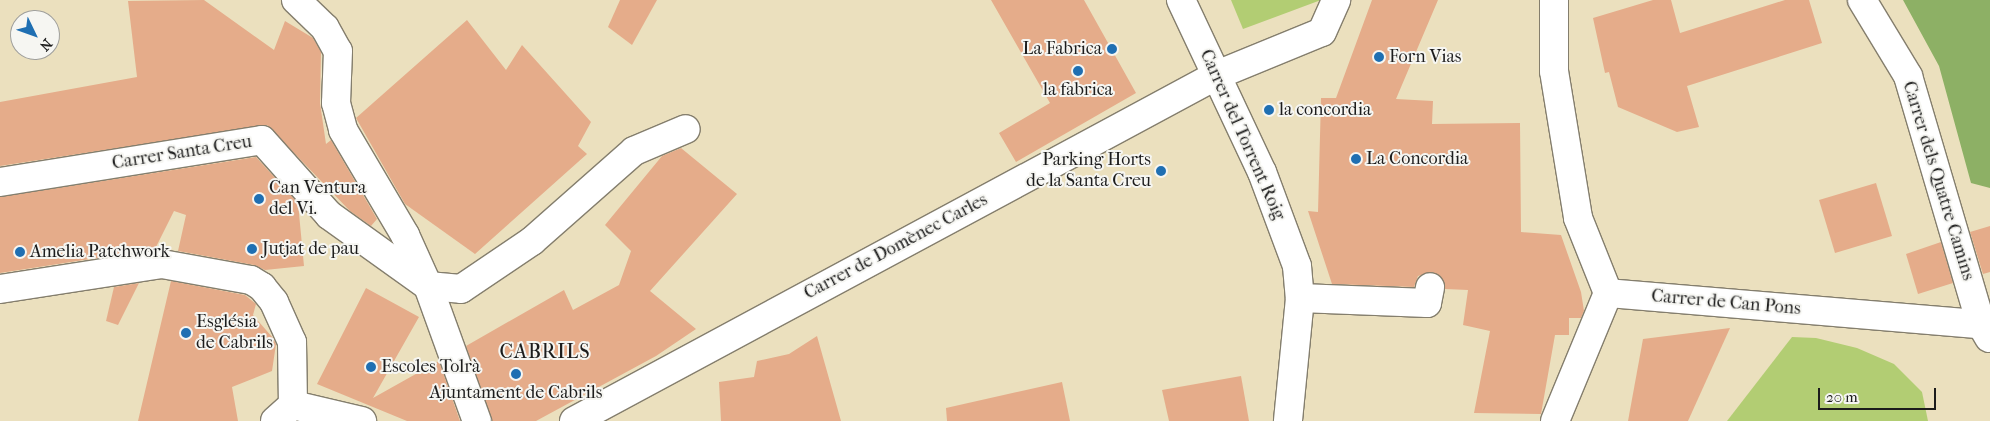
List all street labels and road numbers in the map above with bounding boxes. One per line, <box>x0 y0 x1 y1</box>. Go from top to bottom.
street label: Carrer del Torrent Roig <box>1195 46 1289 224</box>
street label: Carrer dels Quatre Camins <box>1897 79 1979 283</box>
street label: Carrer Santa Creu <box>111 131 253 175</box>
street label: Carrer de Domènec Carles <box>801 189 991 305</box>
street label: Carrer de Can Pons <box>1650 286 1802 320</box>

